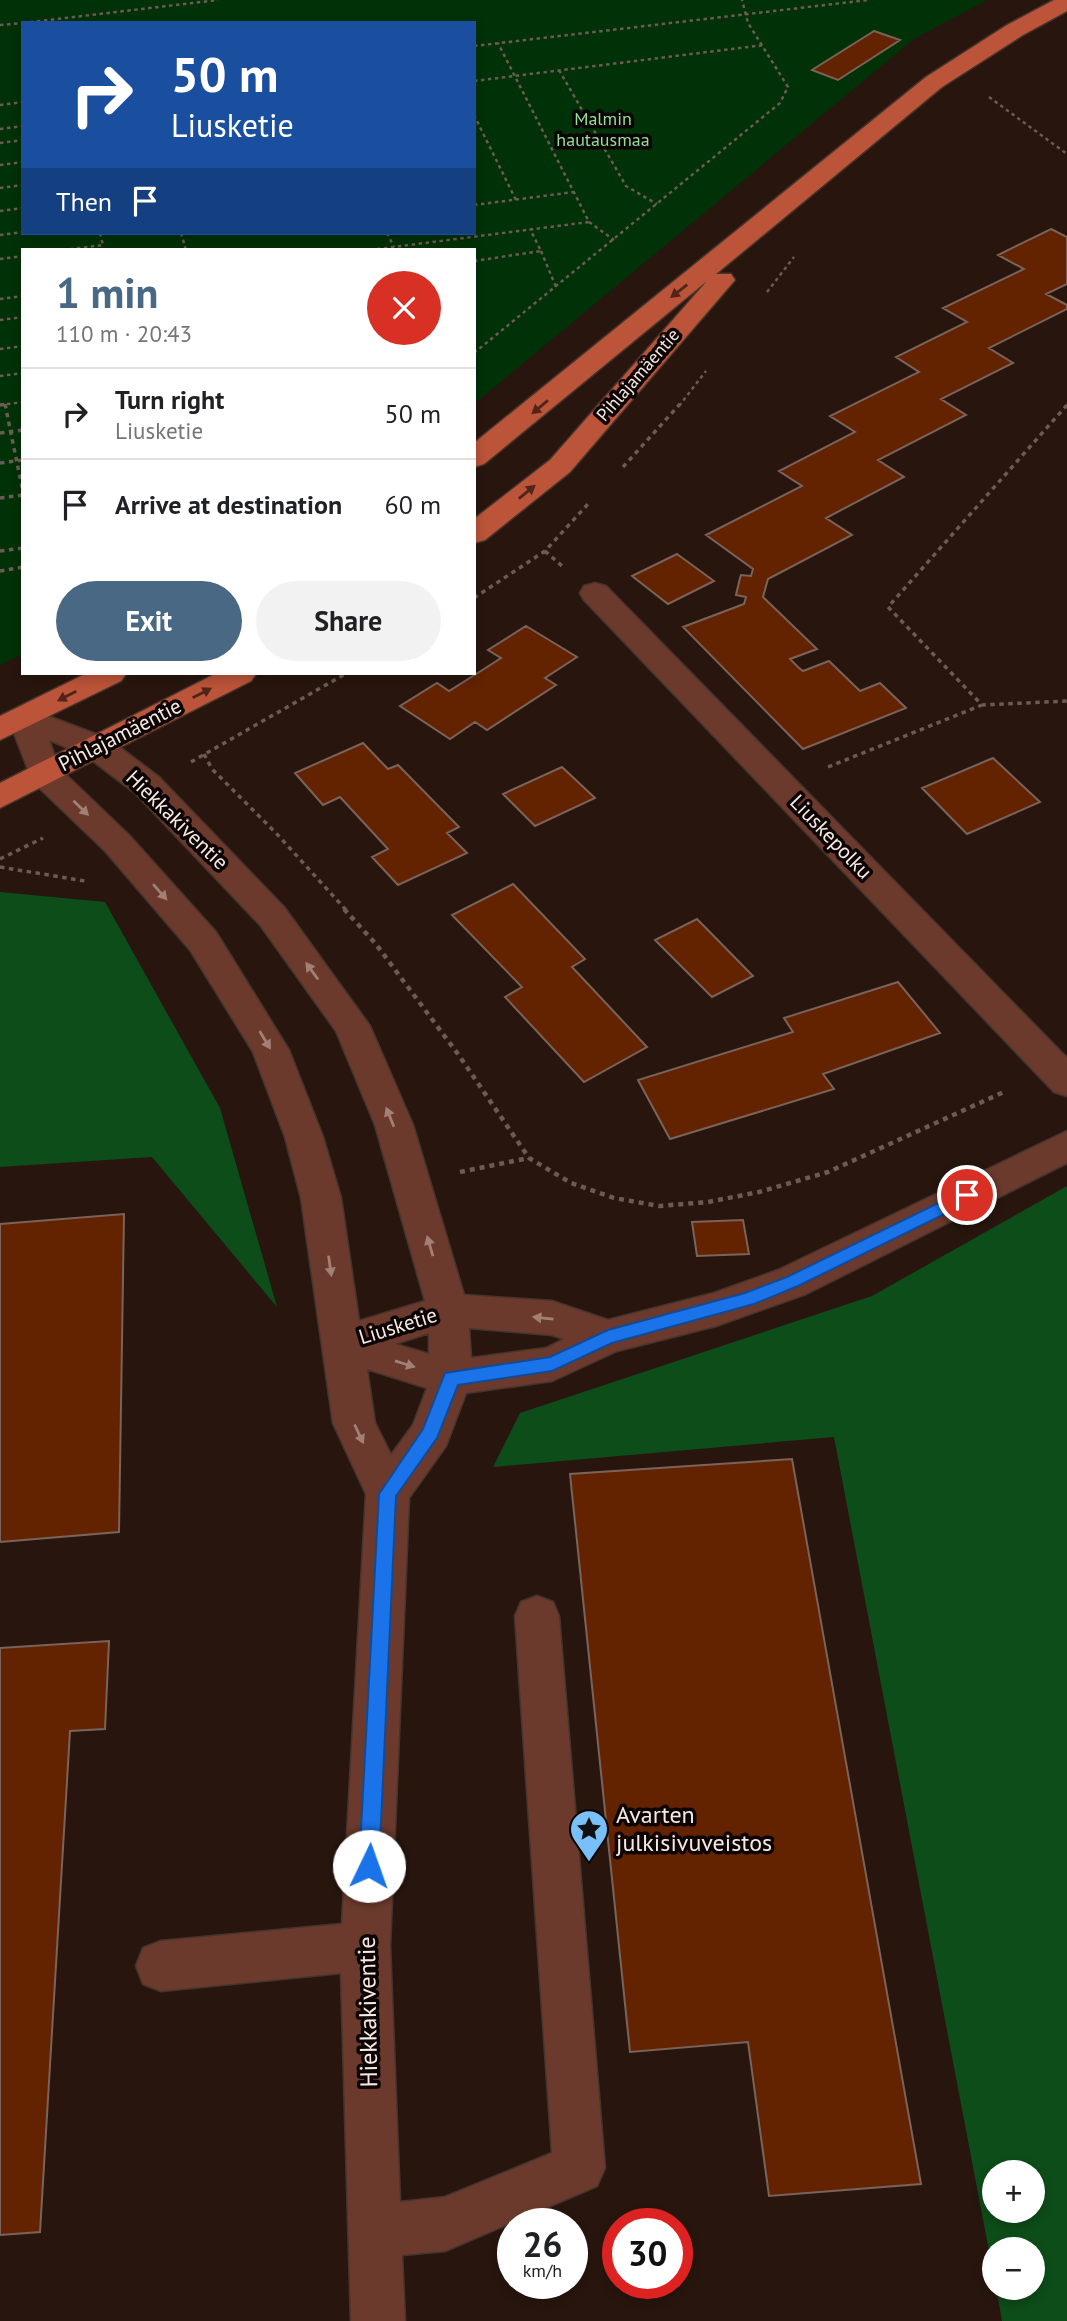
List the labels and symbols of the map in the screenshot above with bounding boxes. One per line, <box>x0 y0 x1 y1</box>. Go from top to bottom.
park label: Malmin hautausmaa <box>556 107 650 151</box>
one-way arrow <box>671 283 689 298</box>
street label: Pihlajamäentie <box>591 324 684 426</box>
one-way arrow <box>531 399 548 414</box>
one-way arrow <box>518 484 536 499</box>
one-way arrow <box>192 688 212 699</box>
one-way arrow <box>57 690 77 701</box>
street label: Pihlajamäentie <box>54 692 186 777</box>
street label: Hiekkakiventie <box>120 764 234 875</box>
street label: Liuskepolku <box>784 789 878 885</box>
one-way arrow <box>73 800 90 817</box>
one-way arrow <box>152 883 168 901</box>
one-way arrow <box>305 961 319 980</box>
one-way arrow <box>258 1031 271 1050</box>
one-way arrow <box>384 1106 395 1127</box>
pin <box>937 1165 997 1225</box>
one-way arrow <box>425 1235 435 1256</box>
one-way arrow <box>324 1255 335 1277</box>
street label: Liusketie <box>355 1301 440 1350</box>
one-way arrow <box>532 1312 554 1323</box>
one-way arrow <box>395 1359 416 1370</box>
one-way arrow <box>353 1424 365 1444</box>
place label: Avarten julkisivuveistos <box>616 1799 772 1858</box>
place icon: Avarten julkisivuveistos <box>568 1808 610 1863</box>
position arrow <box>332 1829 406 1903</box>
street label: Hiekkakiventie <box>351 1936 384 2088</box>
speed limit sign: 30 <box>602 2208 693 2299</box>

